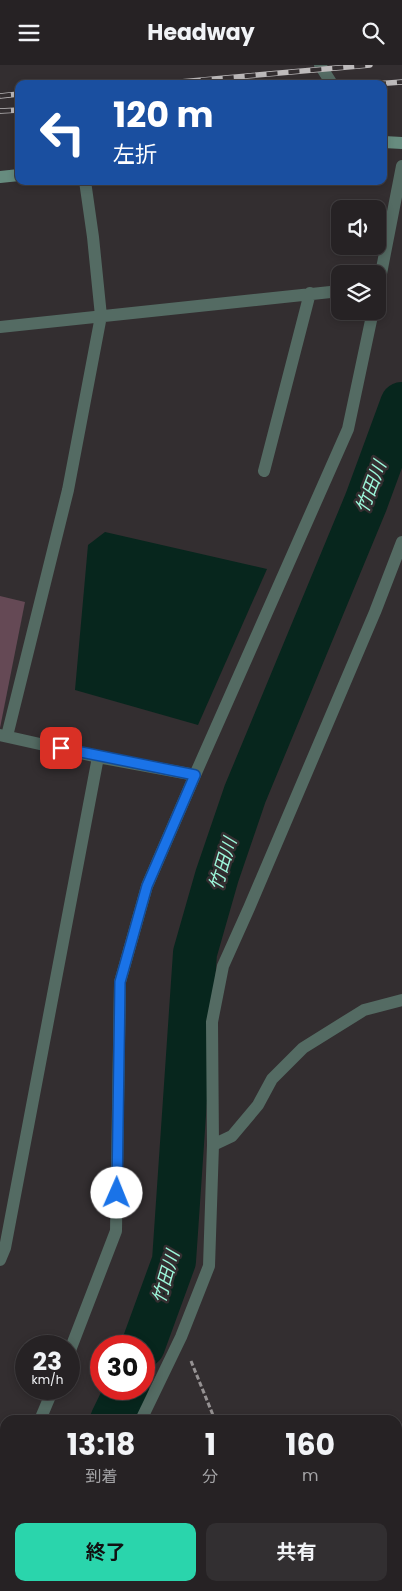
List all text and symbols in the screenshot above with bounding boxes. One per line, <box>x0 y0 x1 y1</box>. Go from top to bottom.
text: Headway <box>147 17 255 48</box>
icon: menu <box>15 19 43 47</box>
icon: search <box>359 19 387 47</box>
text: 120 m <box>113 90 213 139</box>
icon: left <box>30 100 95 165</box>
text: 左折 <box>113 139 157 170</box>
map controls <box>331 200 386 320</box>
button: sound <box>331 200 386 255</box>
button: layers <box>331 265 386 320</box>
water label: 竹田川 <box>349 455 393 517</box>
pin <box>40 727 82 769</box>
icon: arrive <box>47 734 75 762</box>
water label: 竹田川 <box>203 832 243 893</box>
position arrow <box>90 1166 142 1218</box>
water label: 竹田川 <box>146 1246 186 1306</box>
speed limit sign: 30 <box>90 1335 155 1400</box>
text: 23 <box>33 1344 62 1379</box>
text: km/h <box>32 1371 63 1388</box>
text: 13:18 <box>67 1423 136 1466</box>
text: 1 <box>205 1423 216 1466</box>
text: 160 <box>285 1423 335 1466</box>
text: m <box>302 1464 318 1487</box>
text: 到着 <box>85 1465 117 1488</box>
text: 分 <box>202 1465 218 1488</box>
button: 終了 <box>15 1523 196 1581</box>
button: 共有 <box>206 1523 387 1581</box>

